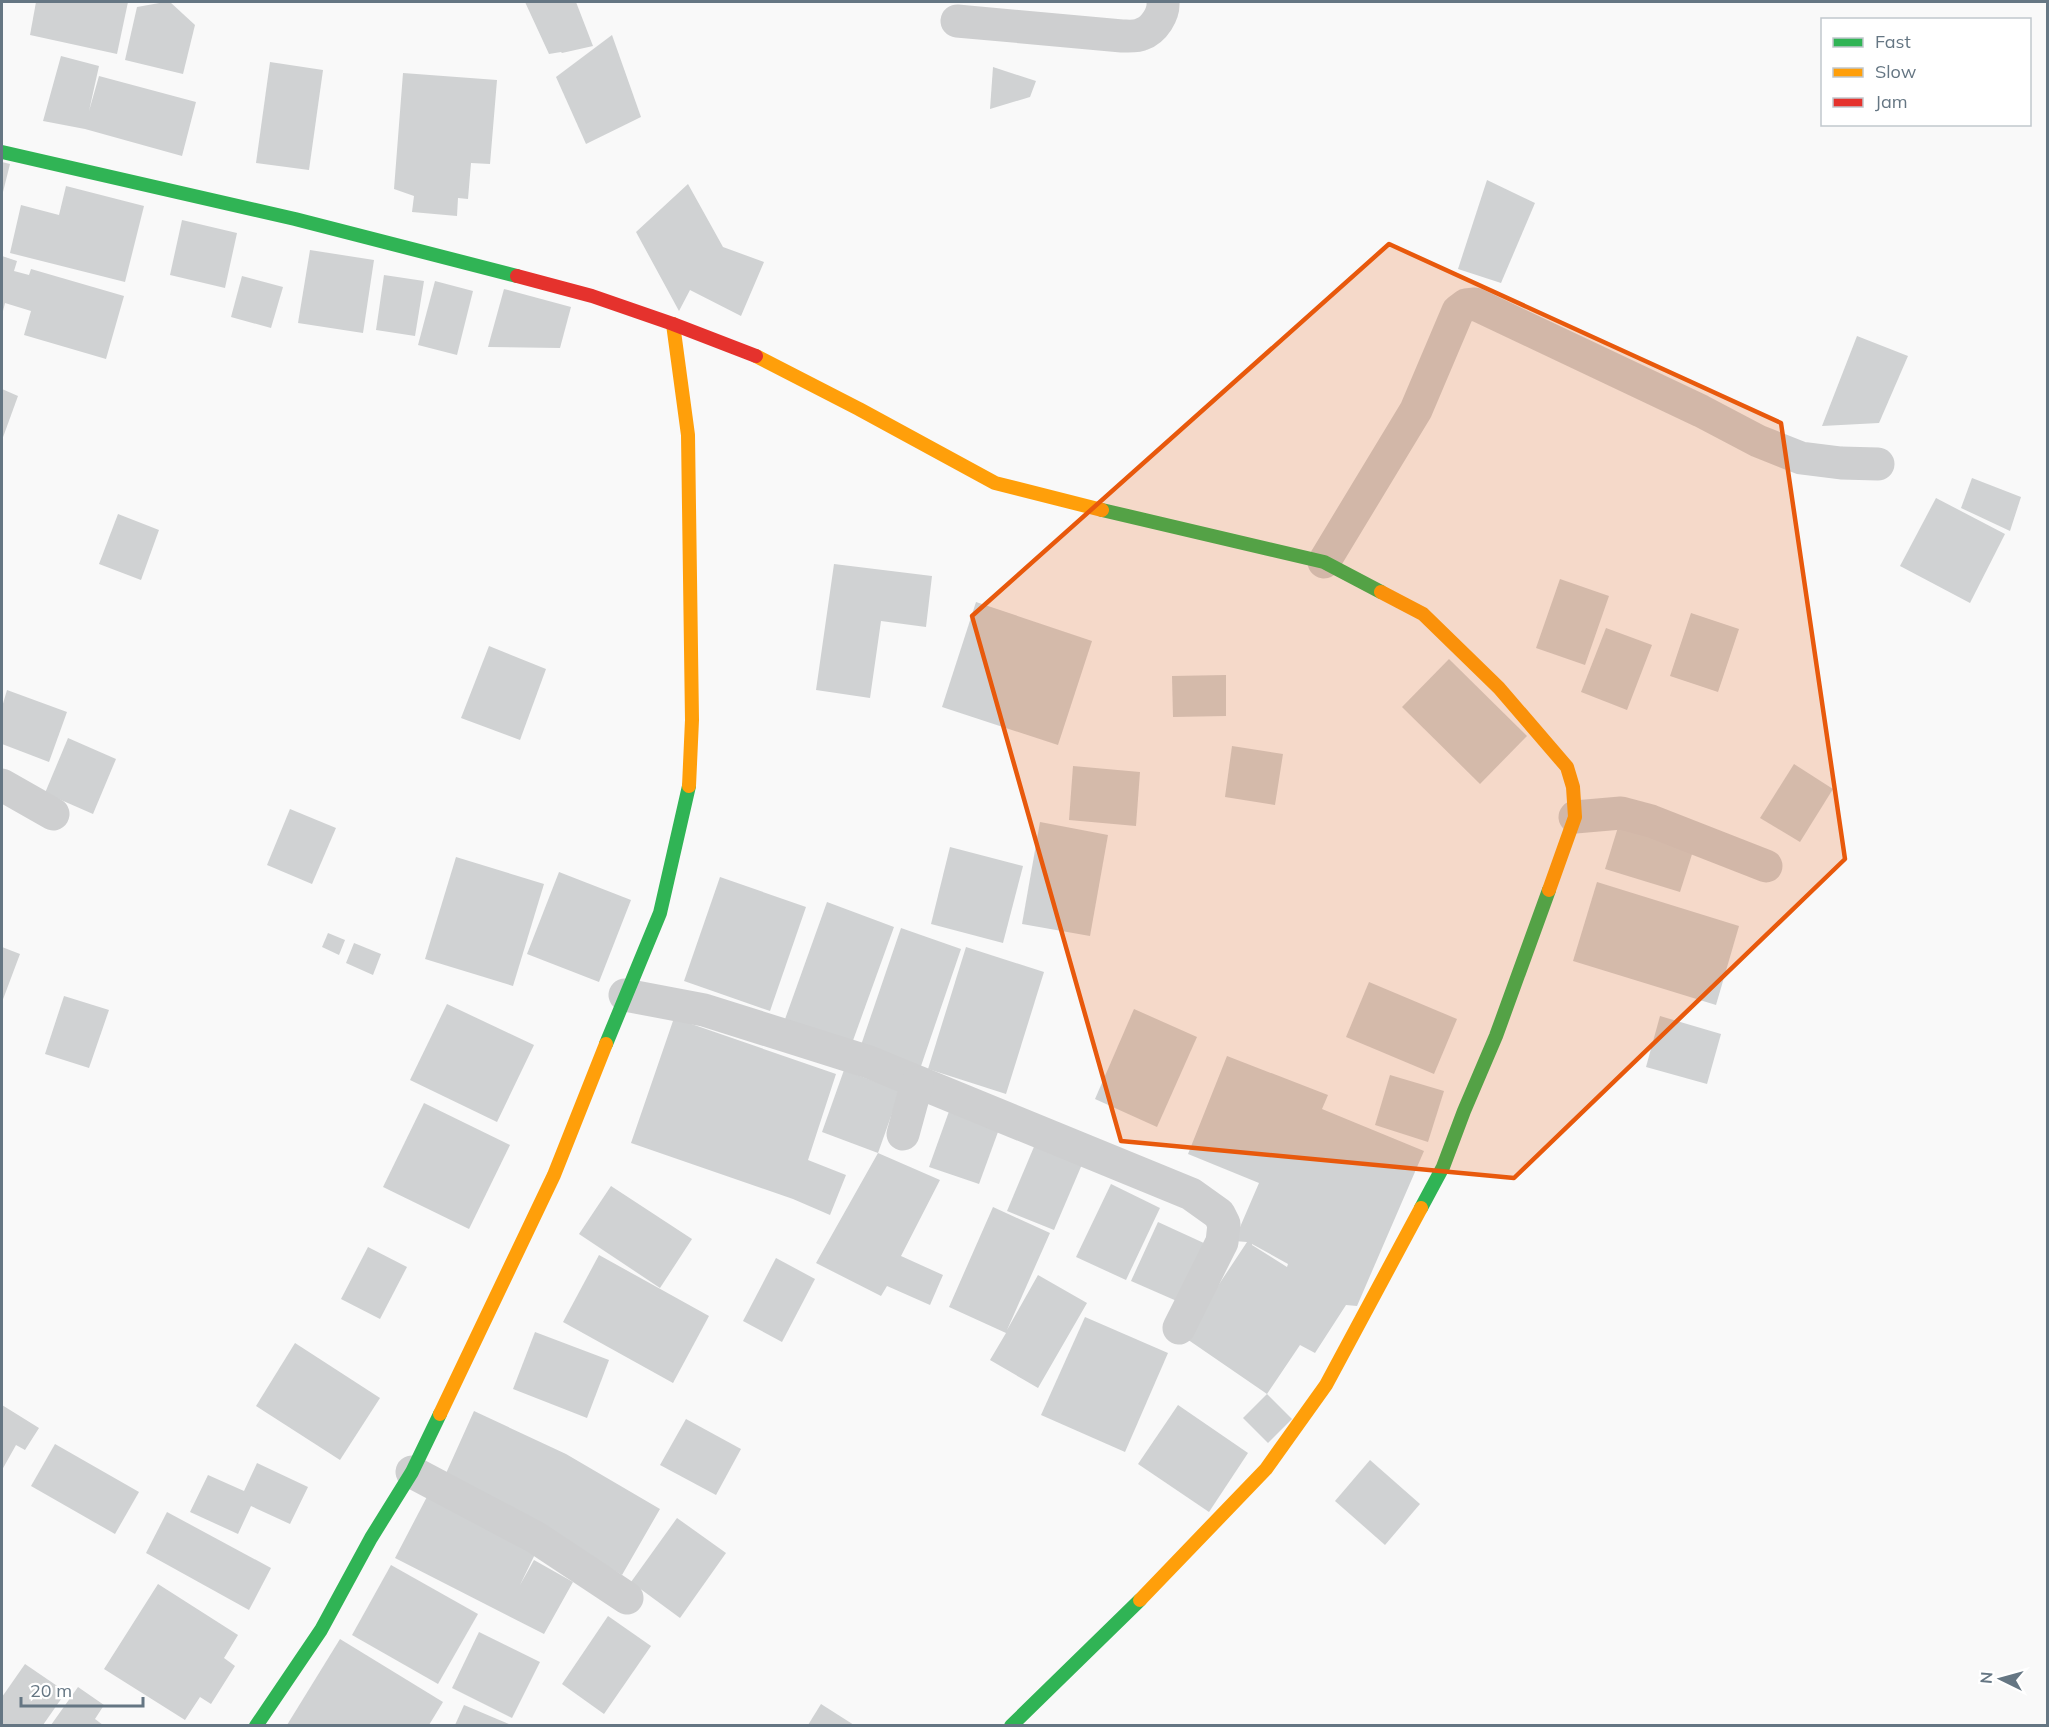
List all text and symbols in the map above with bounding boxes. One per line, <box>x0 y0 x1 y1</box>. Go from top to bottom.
legend <box>1821 18 2031 126</box>
text: Fast <box>1875 30 1911 53</box>
text: Slow <box>1875 60 1917 83</box>
text: Jam <box>1875 90 1908 113</box>
north arrow <box>1971 1649 2031 1709</box>
scale bar <box>21 1670 142 1708</box>
text: N <box>1976 1671 1997 1685</box>
text: 20 m <box>30 1679 72 1702</box>

